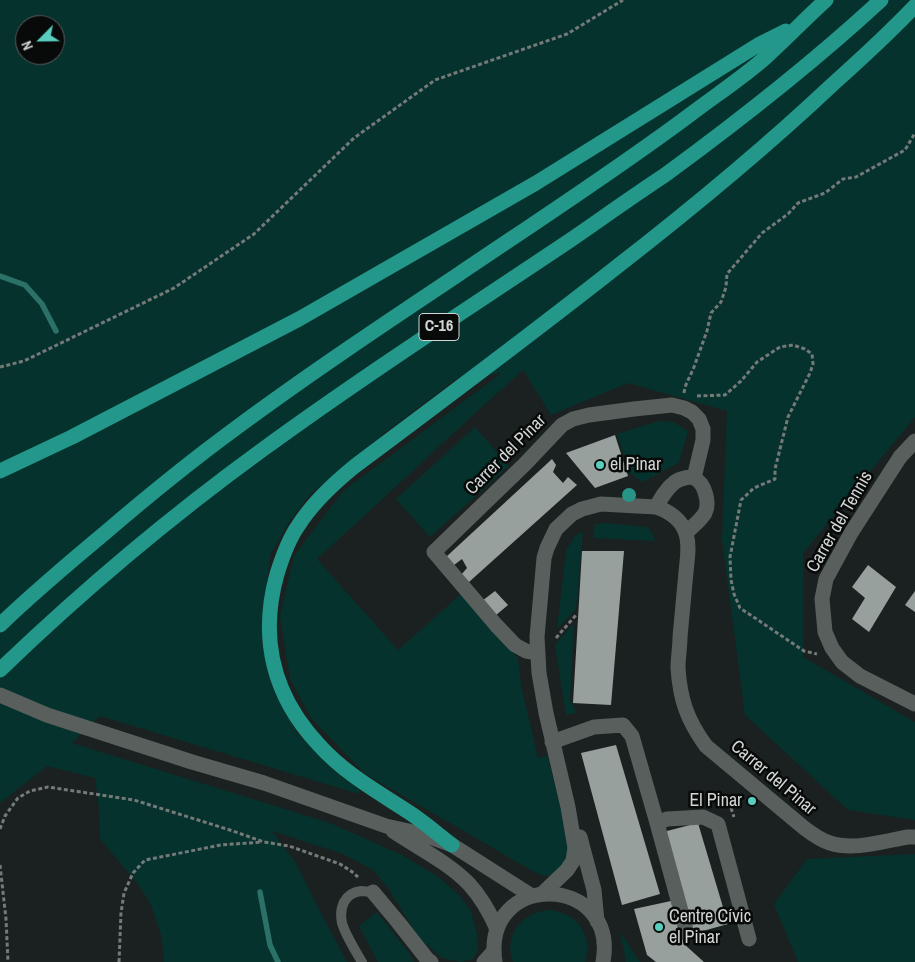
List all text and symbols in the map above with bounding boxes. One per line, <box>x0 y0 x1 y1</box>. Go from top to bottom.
north arrow <box>15 15 65 65</box>
text: N <box>17 38 37 53</box>
road number: C-16 <box>419 314 459 341</box>
street label: Carrer del Pinar <box>461 410 551 500</box>
place label: el Pinar <box>610 454 661 476</box>
marker: el Pinar <box>594 459 606 471</box>
street label: Carrer del Tennis <box>802 468 878 576</box>
street label: Carrer del Pinar <box>726 736 820 820</box>
place label: El Pinar <box>689 790 742 812</box>
marker: El Pinar <box>746 795 758 807</box>
place label: Centre Cívic el Pinar <box>669 906 751 949</box>
marker: Centre Cívic el Pinar <box>653 921 665 933</box>

